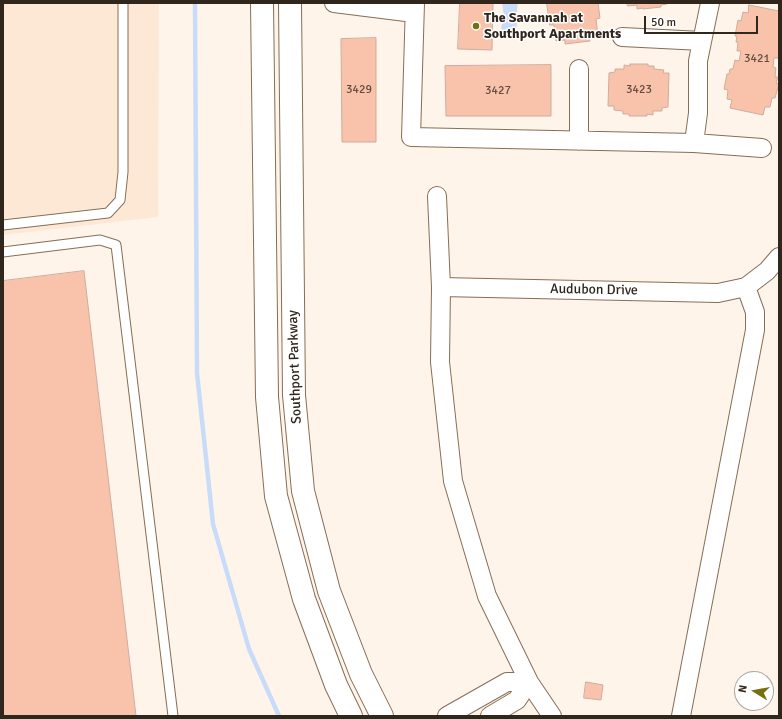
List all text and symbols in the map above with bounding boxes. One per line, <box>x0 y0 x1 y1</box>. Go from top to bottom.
scale bar <box>646 8 760 34</box>
place label: The Savannah at Southport Apartments <box>484 10 621 42</box>
text: 50 m <box>651 15 676 30</box>
marker: The Savannah at Southport Apartments <box>471 21 481 31</box>
house number: 3421 <box>744 52 770 66</box>
house number: 3429 <box>346 83 372 97</box>
house number: 3423 <box>626 83 652 97</box>
house number: 3427 <box>485 84 511 98</box>
street label: Audubon Drive <box>550 281 638 299</box>
street label: Southport Parkway <box>285 310 305 424</box>
north arrow <box>734 671 774 711</box>
text: N <box>736 684 750 694</box>

